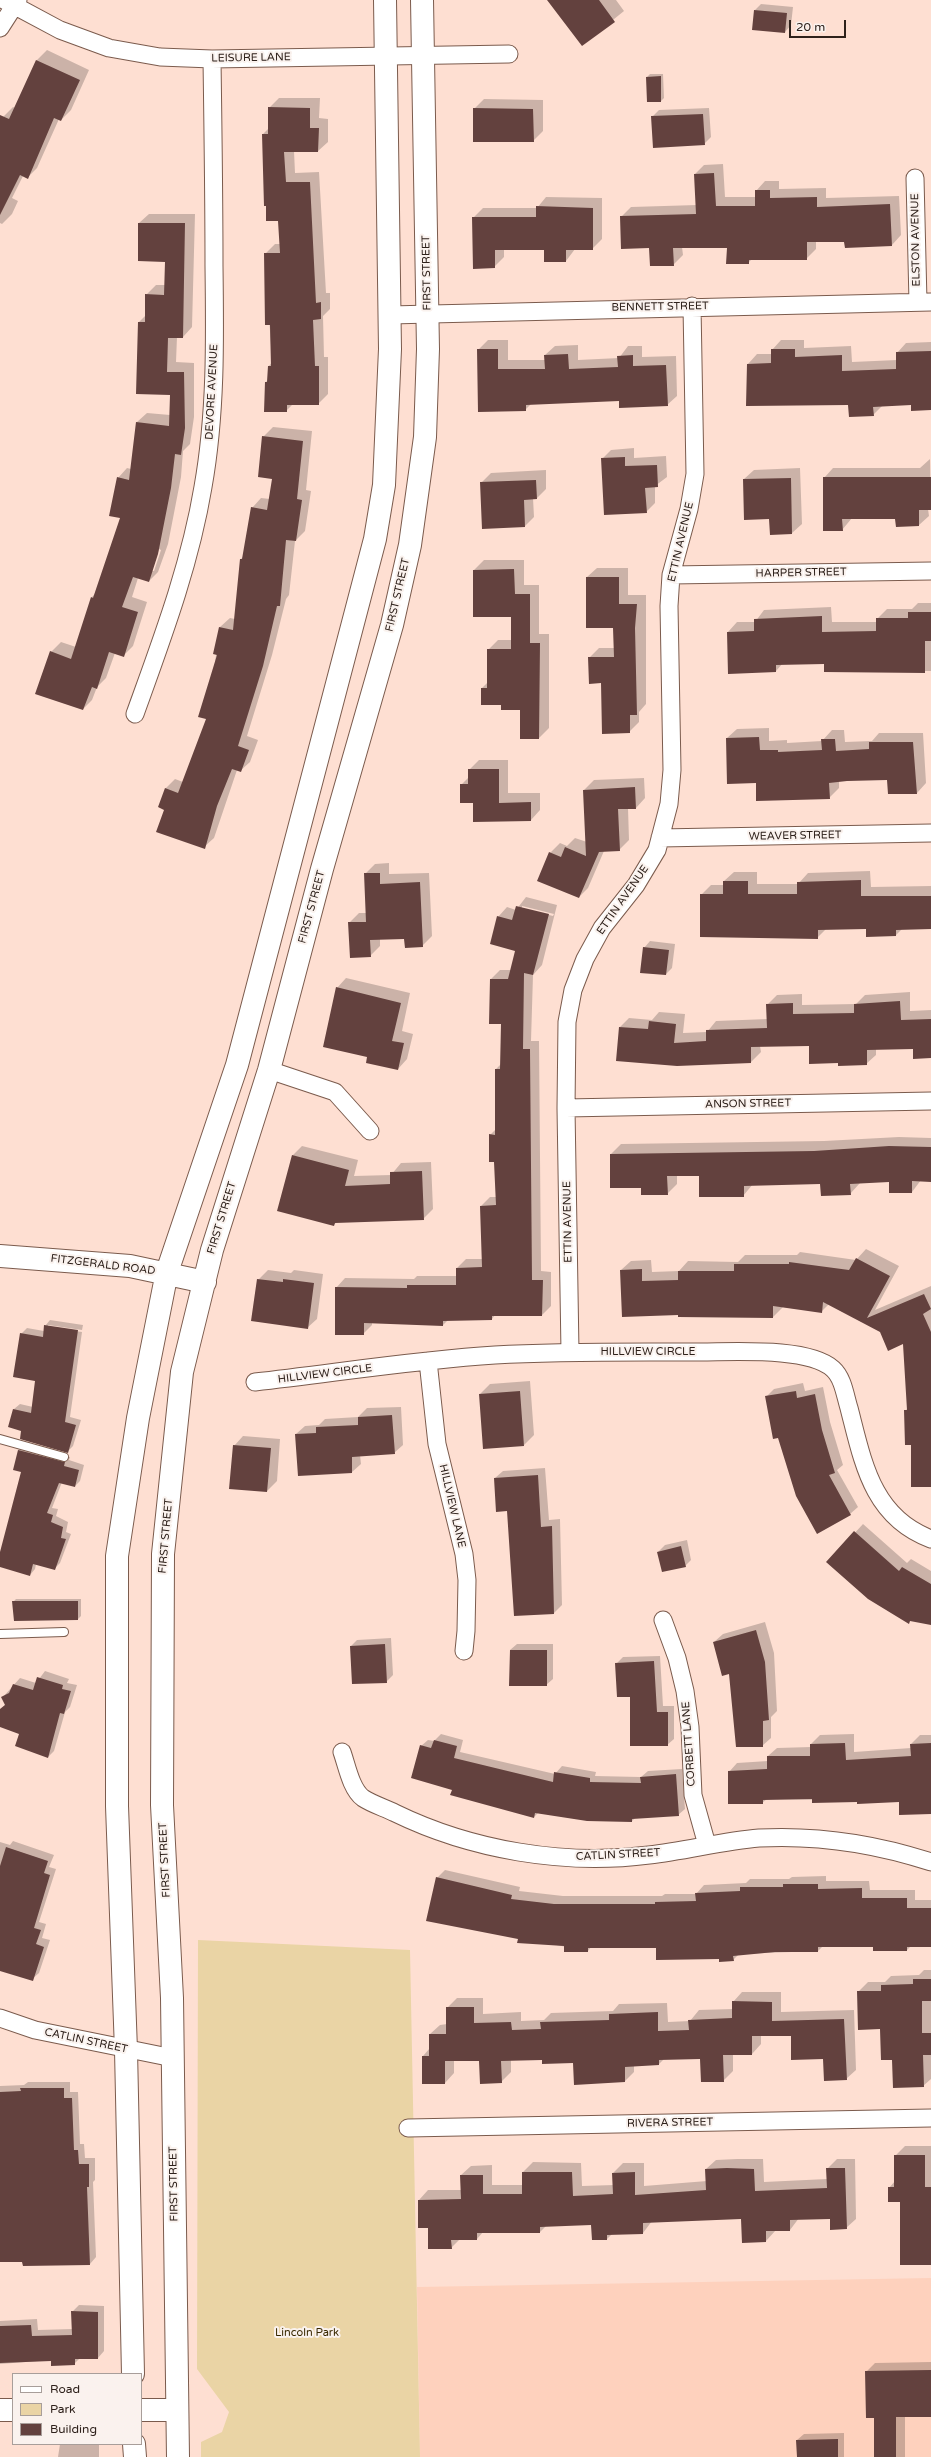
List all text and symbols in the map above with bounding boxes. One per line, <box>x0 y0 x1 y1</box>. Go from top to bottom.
scale bar <box>791 12 848 38</box>
text: 20 m <box>796 20 825 34</box>
street label: LEISURE LANE <box>211 51 291 65</box>
street label: ELSTON AVENUE <box>909 193 923 287</box>
street label: FIRST STREET <box>420 235 434 311</box>
street label: BENNETT STREET <box>611 300 709 314</box>
street label: DEVORE AVENUE <box>203 344 221 440</box>
street label: ETTIN AVENUE <box>665 501 697 583</box>
street label: FIRST STREET <box>383 557 413 633</box>
street label: HARPER STREET <box>755 566 847 580</box>
street label: WEAVER STREET <box>748 829 842 843</box>
street label: ETTIN AVENUE <box>594 863 652 937</box>
street label: FIRST STREET <box>296 869 328 945</box>
street label: ANSON STREET <box>705 1097 791 1111</box>
street label: FIRST STREET <box>205 1180 239 1256</box>
street label: ETTIN AVENUE <box>561 1181 575 1263</box>
street label: FITZGERALD ROAD <box>50 1252 156 1278</box>
street label: HILLVIEW CIRCLE <box>601 1345 695 1359</box>
street label: HILLVIEW CIRCLE <box>277 1362 373 1386</box>
street label: HILLVIEW LANE <box>436 1463 468 1549</box>
street label: FIRST STREET <box>156 1498 176 1574</box>
street label: CORBETT LANE <box>679 1701 699 1787</box>
street label: FIRST STREET <box>156 1822 174 1898</box>
street label: CATLIN STREET <box>575 1846 661 1864</box>
street label: CATLIN STREET <box>43 2026 129 2056</box>
street label: RIVERA STREET <box>627 2116 713 2130</box>
street label: FIRST STREET <box>167 2146 181 2222</box>
park label: Lincoln Park <box>275 2326 339 2340</box>
legend <box>12 2373 142 2445</box>
text: Road <box>50 2382 80 2396</box>
text: Park <box>50 2402 76 2416</box>
text: Building <box>50 2422 97 2436</box>

